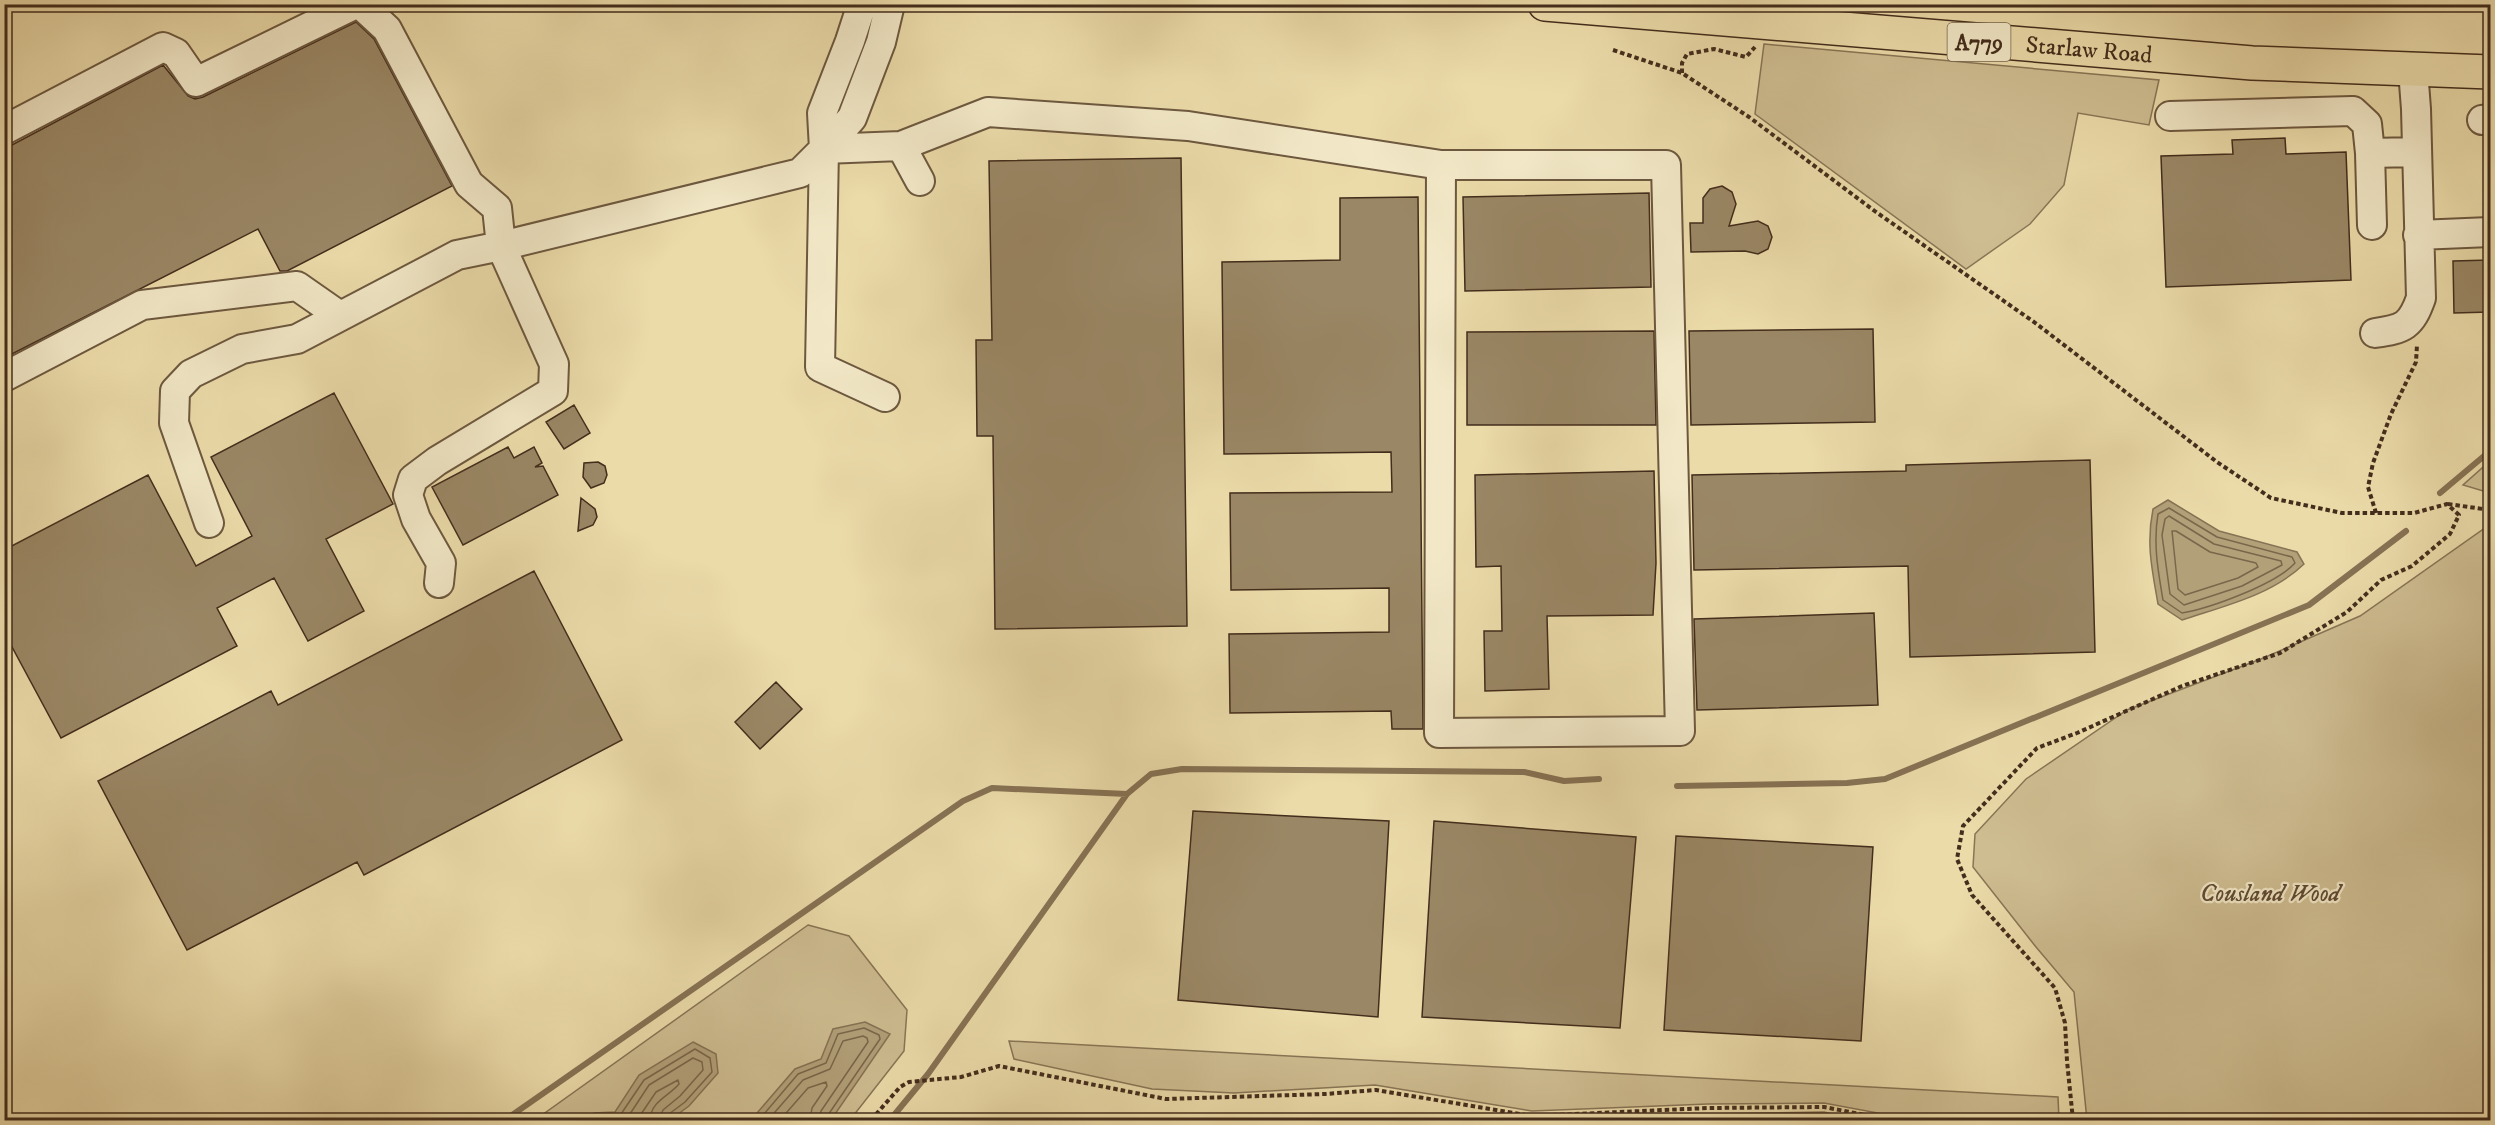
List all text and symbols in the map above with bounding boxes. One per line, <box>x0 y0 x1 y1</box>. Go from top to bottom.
road number: A779 <box>1948 23 2010 61</box>
street label: Starlaw Road <box>2025 30 2153 71</box>
park label: Cousland Wood <box>2200 879 2344 909</box>

